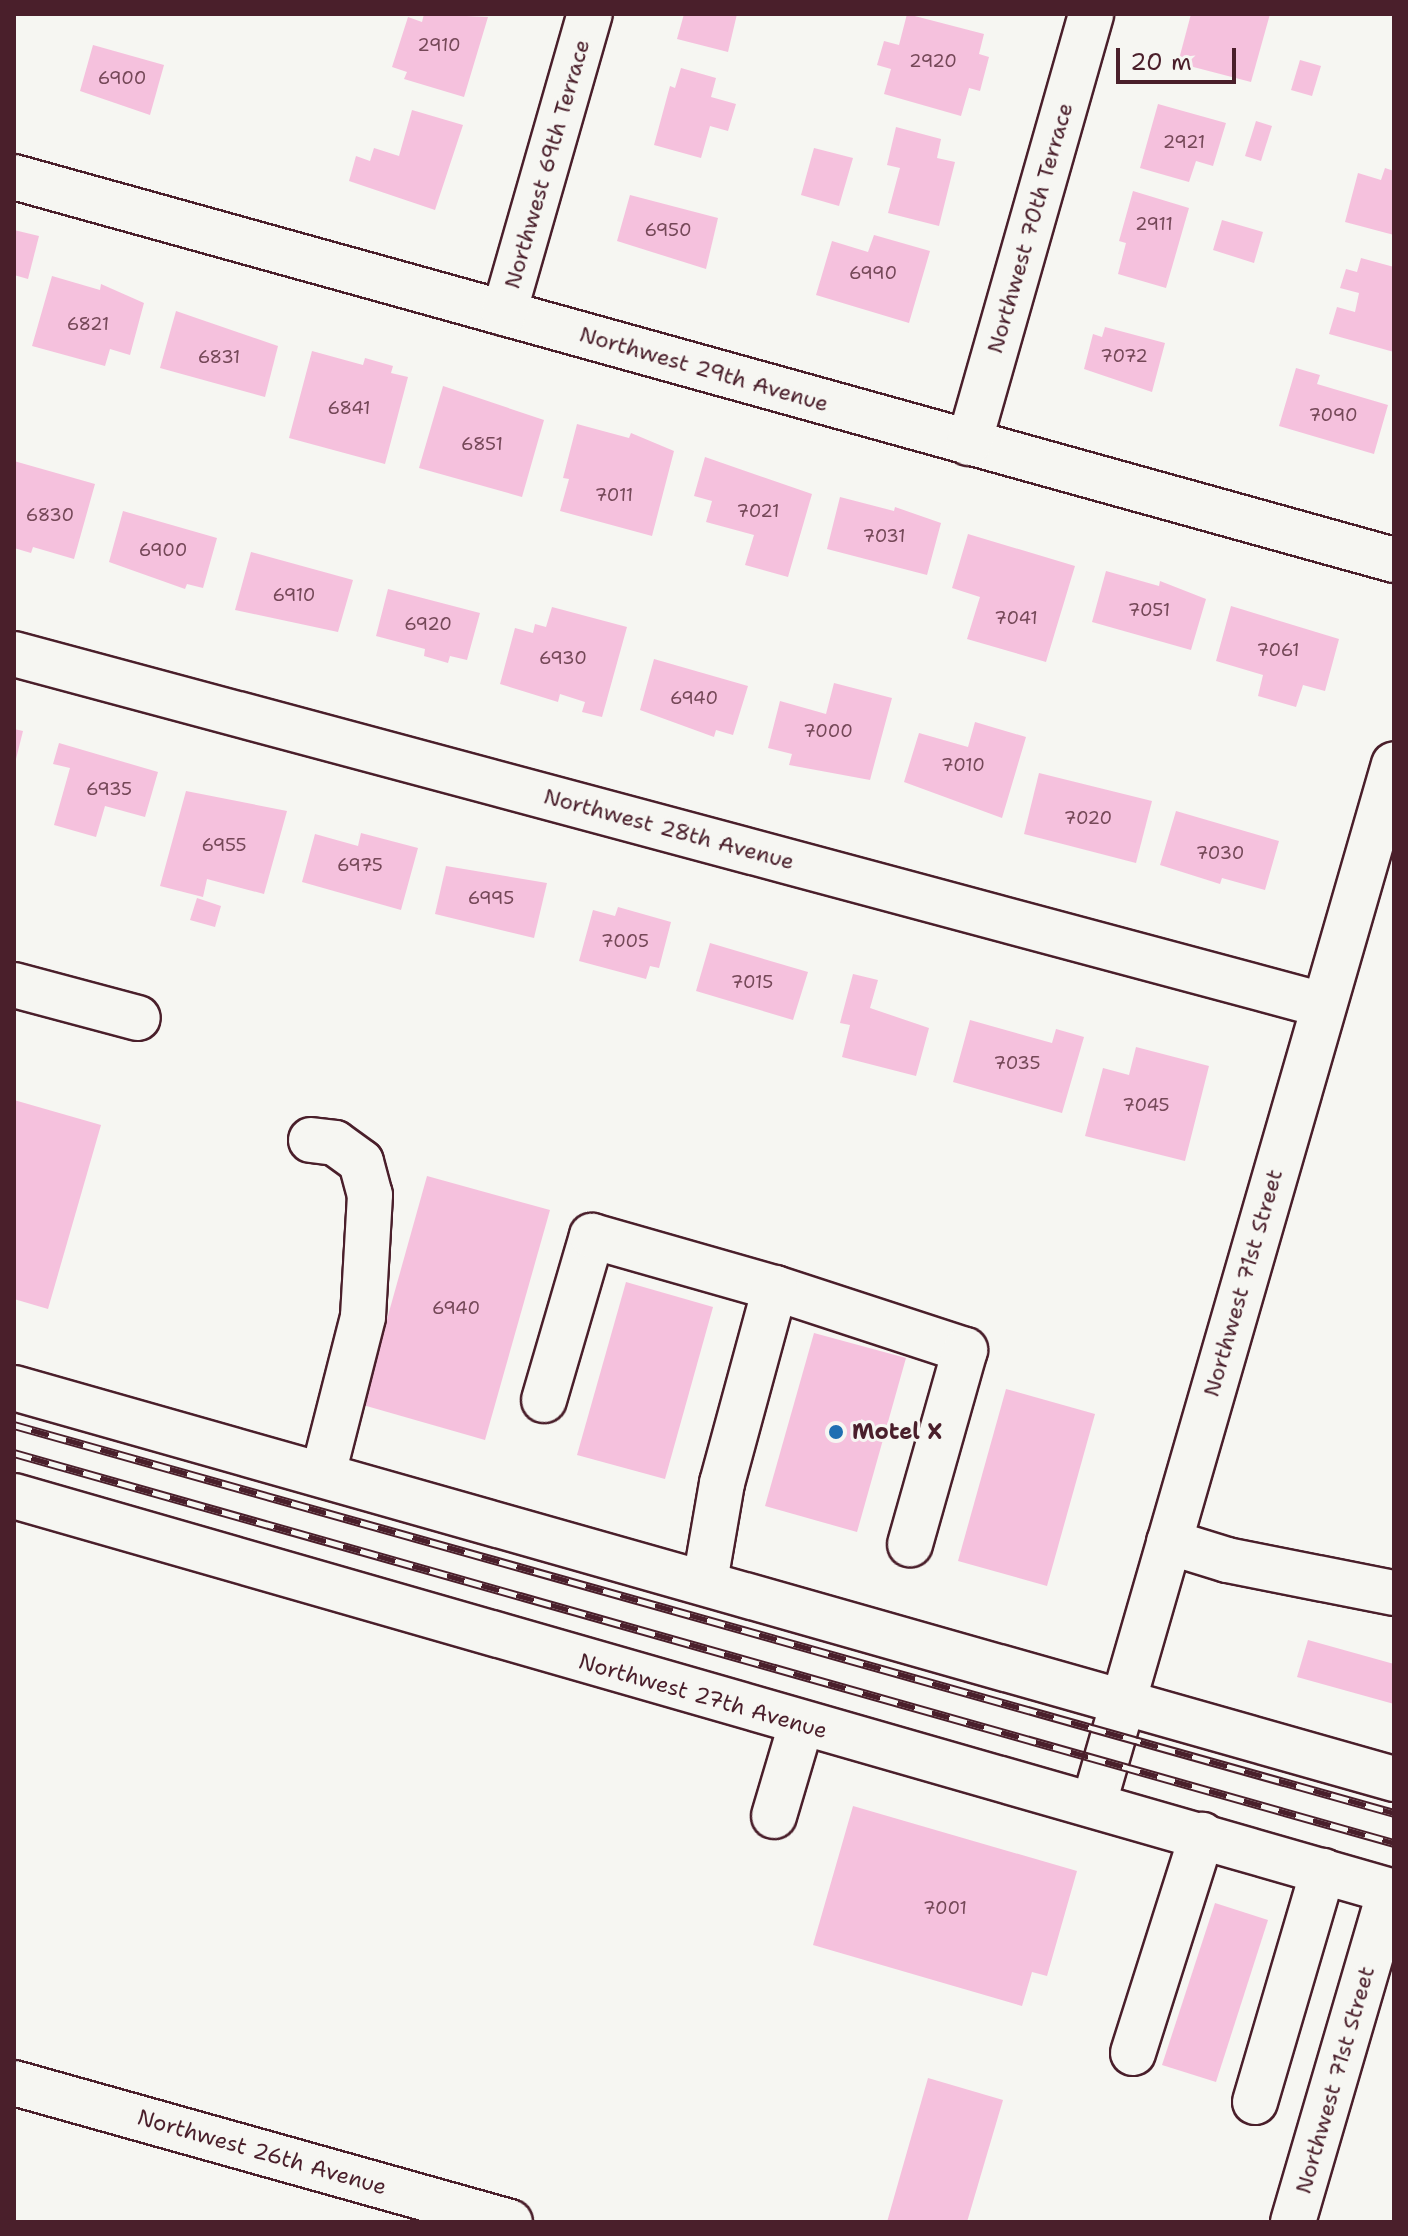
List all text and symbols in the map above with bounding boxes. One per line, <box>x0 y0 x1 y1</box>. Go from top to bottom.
scale bar <box>1120 32 1240 82</box>
house number: 2910 <box>417 34 461 56</box>
street label: Northwest 69th Terrace <box>499 36 595 292</box>
text: 20 m <box>1130 46 1192 78</box>
house number: 2920 <box>909 50 957 72</box>
house number: 6900 <box>98 67 146 89</box>
street label: Northwest 70th Terrace <box>982 100 1078 356</box>
house number: 2921 <box>1163 131 1205 153</box>
house number: 2911 <box>1135 213 1173 235</box>
house number: 6950 <box>645 219 691 241</box>
house number: 6990 <box>849 262 897 284</box>
house number: 6821 <box>67 313 109 335</box>
street label: Northwest 29th Avenue <box>576 321 832 417</box>
house number: 7072 <box>1100 345 1148 367</box>
house number: 6831 <box>198 346 240 368</box>
house number: 6841 <box>328 397 370 419</box>
house number: 7090 <box>1308 404 1358 426</box>
house number: 6851 <box>461 433 503 455</box>
house number: 7011 <box>595 484 633 506</box>
house number: 7021 <box>737 500 779 522</box>
house number: 6830 <box>26 504 74 526</box>
house number: 7031 <box>862 525 906 547</box>
house number: 6900 <box>139 539 187 561</box>
house number: 6910 <box>273 584 315 606</box>
house number: 7051 <box>1128 599 1170 621</box>
house number: 7041 <box>994 607 1038 629</box>
house number: 6920 <box>404 613 452 635</box>
house number: 7061 <box>1256 639 1300 661</box>
house number: 6930 <box>539 647 587 669</box>
house number: 6940 <box>670 687 718 709</box>
house number: 7000 <box>803 720 853 742</box>
house number: 7010 <box>941 754 985 776</box>
house number: 6935 <box>86 778 132 800</box>
street label: Northwest 28th Avenue <box>541 783 797 875</box>
house number: 7020 <box>1064 807 1112 829</box>
house number: 6955 <box>201 834 247 856</box>
house number: 7030 <box>1196 842 1244 864</box>
house number: 6975 <box>337 854 383 876</box>
house number: 6995 <box>468 887 514 909</box>
house number: 7005 <box>601 930 649 952</box>
house number: 7015 <box>731 971 773 993</box>
house number: 7035 <box>994 1052 1040 1074</box>
house number: 7045 <box>1122 1094 1170 1116</box>
street label: Northwest 71st Street <box>1198 1166 1288 1400</box>
house number: 6940 <box>432 1297 480 1319</box>
place label: Motel X <box>852 1419 942 1445</box>
marker: Motel X <box>827 1423 845 1441</box>
street label: Northwest 27th Avenue <box>576 1648 830 1744</box>
house number: 7001 <box>923 1897 967 1919</box>
street label: Northwest 71st Street <box>1290 1963 1380 2197</box>
street label: Northwest 26th Avenue <box>134 2104 390 2200</box>

